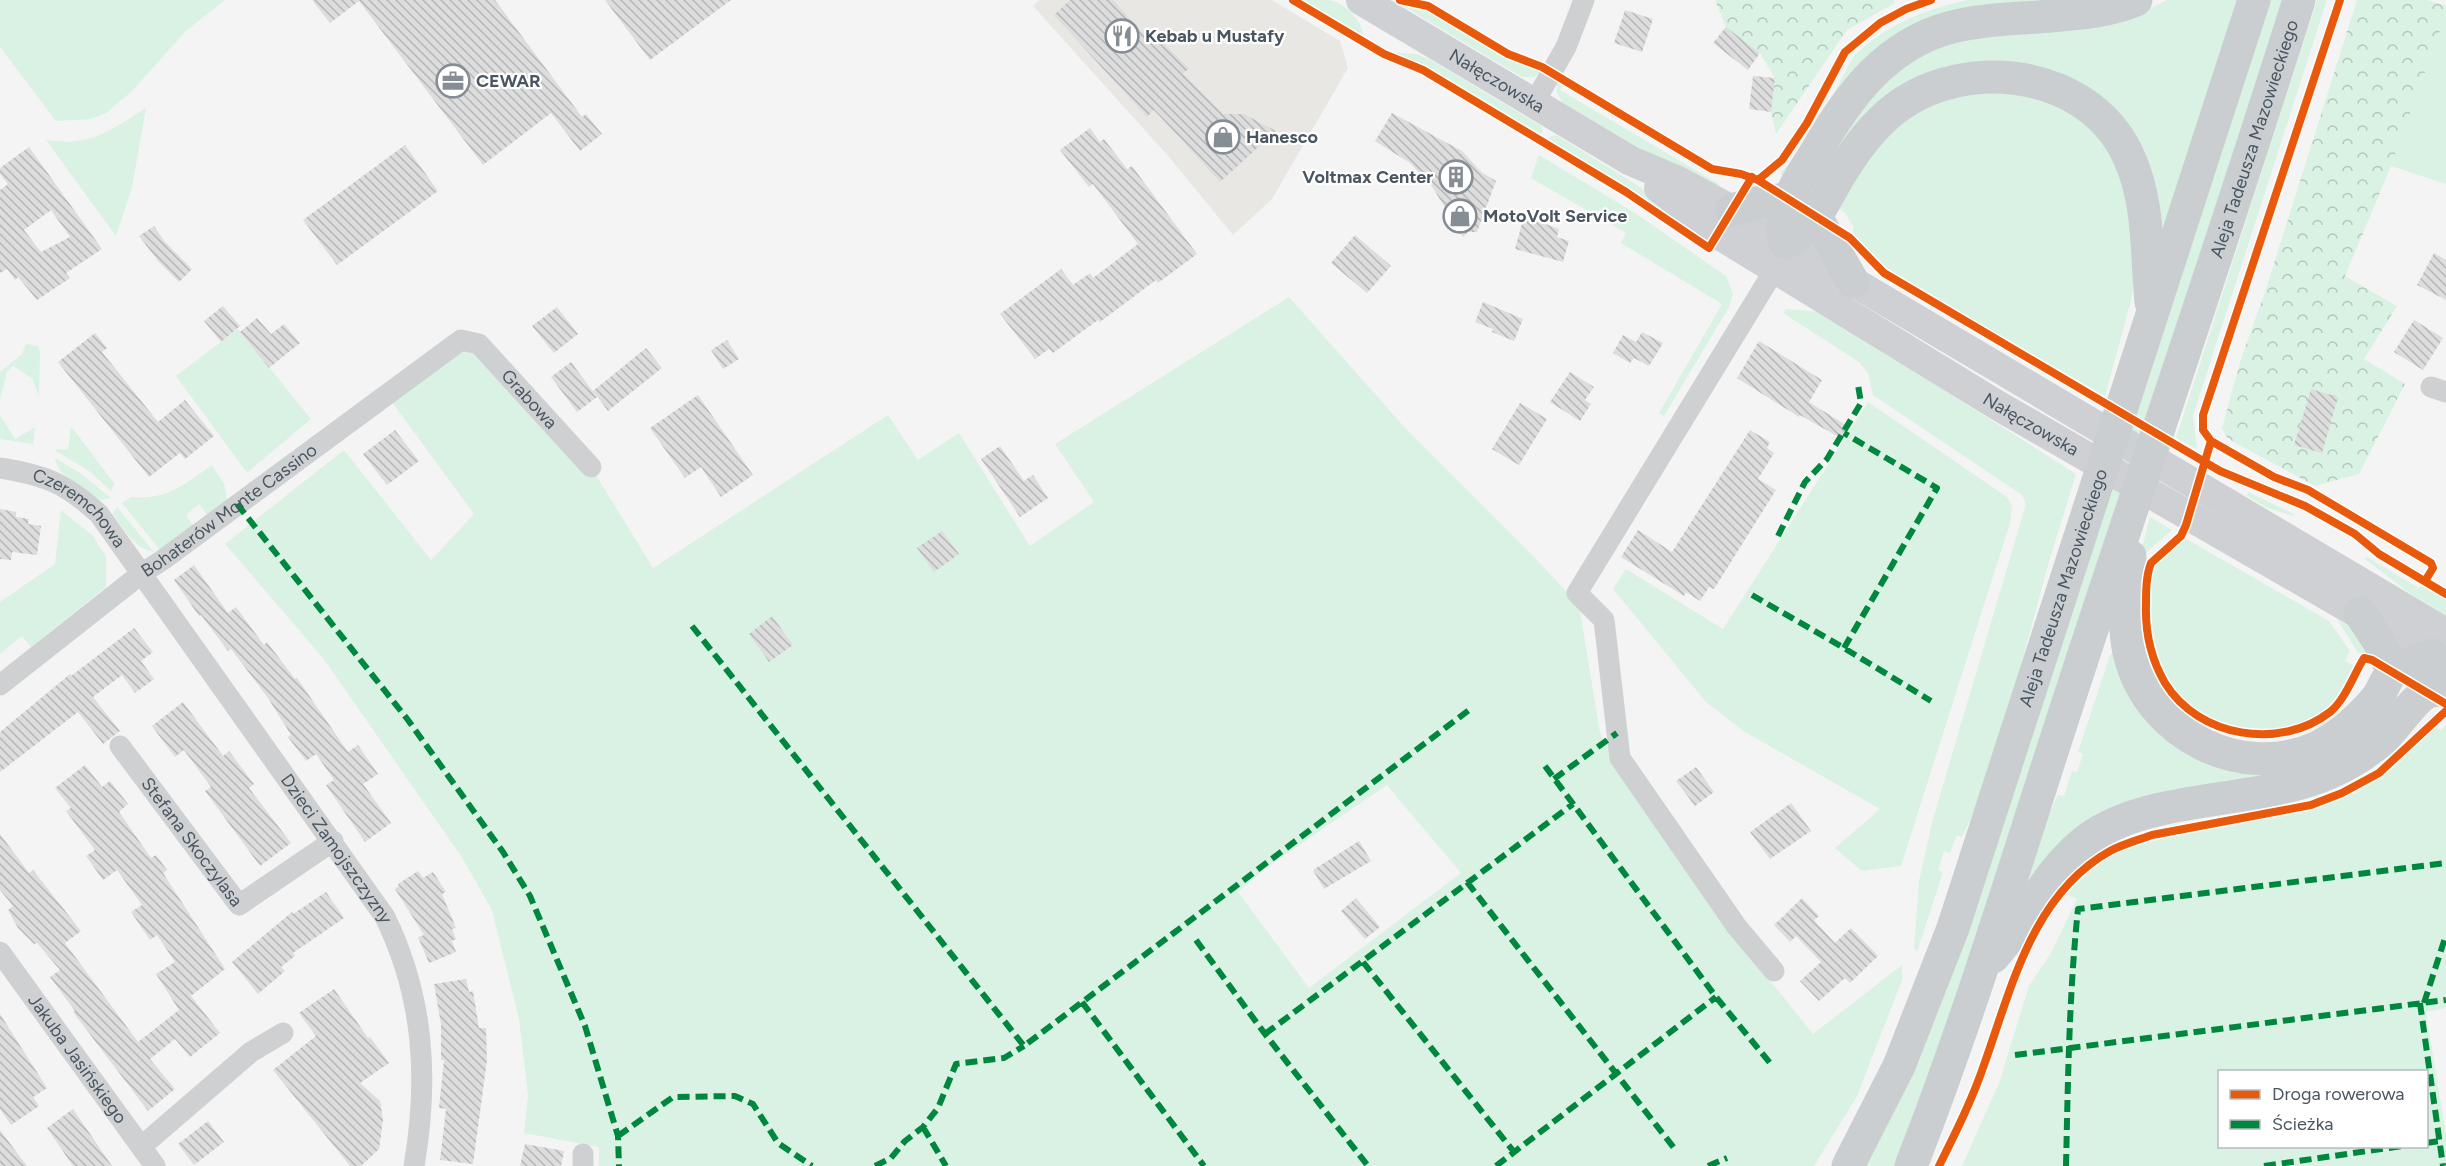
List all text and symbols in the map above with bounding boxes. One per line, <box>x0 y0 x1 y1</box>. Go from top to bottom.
street label: Aleja Tadeusza Mazowieckiego <box>2205 17 2303 261</box>
restaurant icon: Kebab u Mustafy <box>1104 18 1140 54</box>
place label: Kebab u Mustafy <box>1145 25 1285 47</box>
street label: Nałęczowska <box>1445 44 1548 118</box>
office icon: CEWAR <box>435 63 471 99</box>
place label: CEWAR <box>476 70 541 92</box>
shop icon: Hanesco <box>1205 119 1241 155</box>
place label: Hanesco <box>1246 126 1318 148</box>
building icon: Voltmax Center <box>1438 159 1474 195</box>
place label: Voltmax Center <box>1302 166 1433 188</box>
shop icon: MotoVolt Service <box>1442 198 1478 234</box>
place label: MotoVolt Service <box>1483 205 1627 227</box>
street label: Grabowa <box>497 365 562 434</box>
street label: Nałęczowska <box>1979 388 2083 461</box>
street label: Bohaterów Monte Cassino <box>137 439 321 582</box>
street label: Czeremchowa <box>30 464 130 552</box>
street label: Aleja Tadeusza Mazowieckiego <box>2014 466 2112 710</box>
street label: Dzieci Zamojszczyzny <box>276 770 398 927</box>
street label: Stefana Skoczylasa <box>136 773 247 911</box>
street label: Jakuba Jasińskiego <box>23 990 132 1128</box>
legend <box>2218 1070 2428 1148</box>
text: Droga rowerowa <box>2272 1083 2404 1105</box>
text: Ścieżka <box>2272 1113 2333 1135</box>

